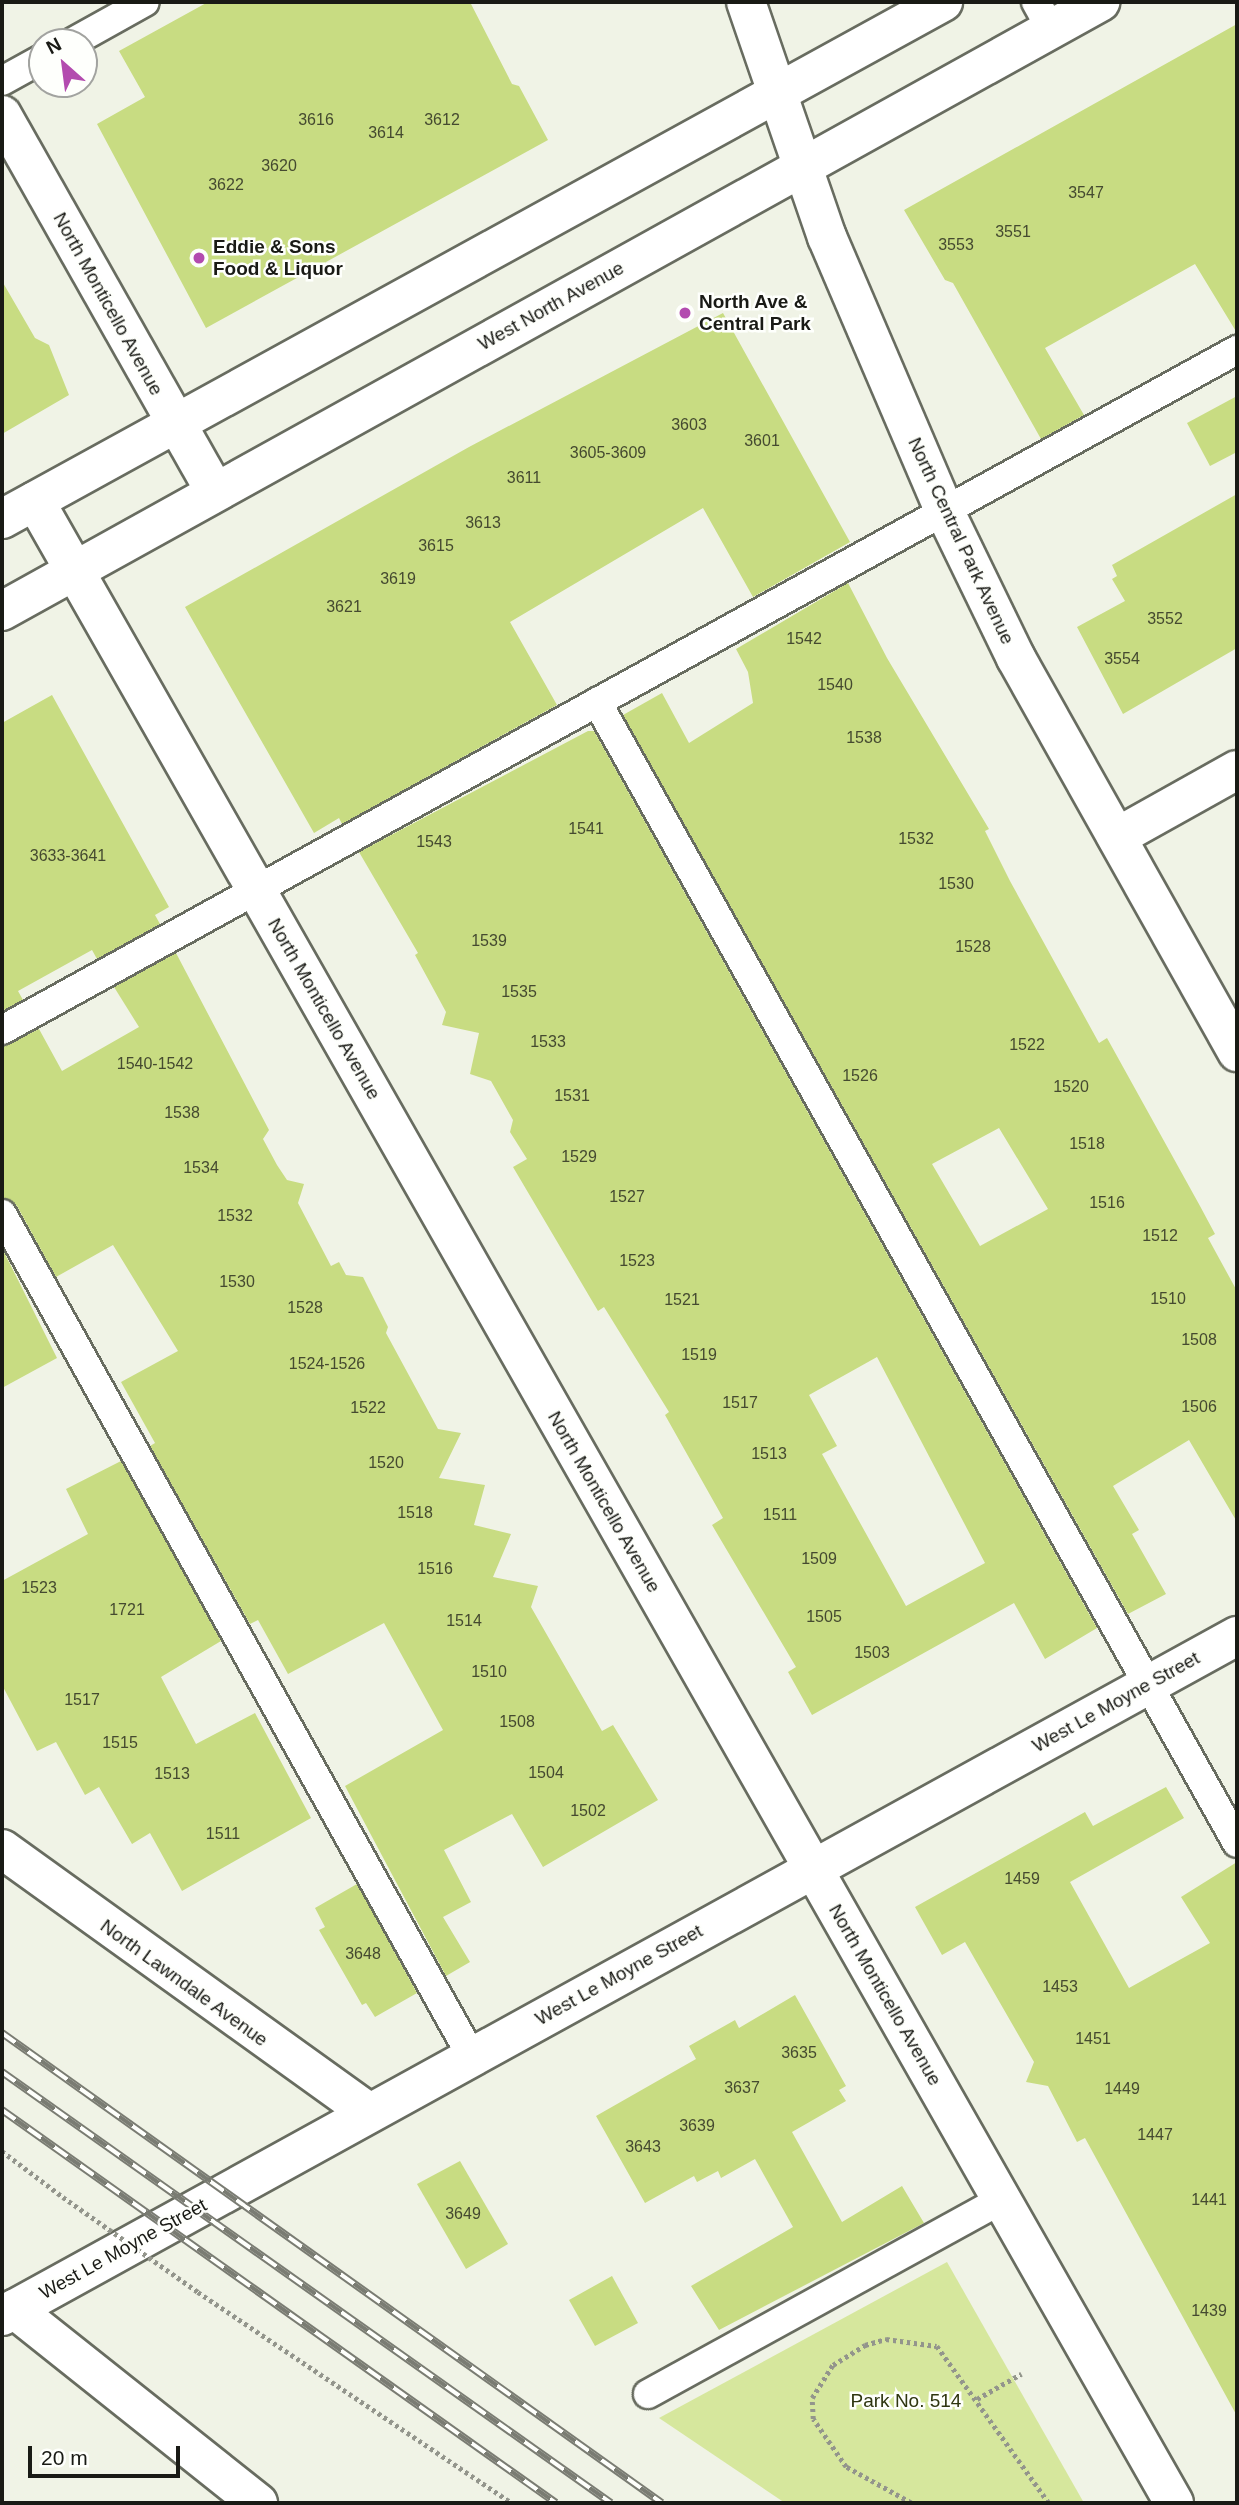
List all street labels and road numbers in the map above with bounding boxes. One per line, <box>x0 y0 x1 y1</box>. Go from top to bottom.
street label: North Monticello Avenue <box>48 208 168 400</box>
street label: West North Avenue <box>474 256 628 356</box>
street label: North Central Park Avenue <box>903 433 1019 649</box>
street label: North Monticello Avenue <box>262 914 386 1104</box>
street label: North Monticello Avenue <box>542 1407 666 1597</box>
street label: West Le Moyne Street <box>1028 1647 1204 1757</box>
street label: North Monticello Avenue <box>823 1900 947 2090</box>
street label: North Lawndale Avenue <box>95 1914 273 2052</box>
street label: West Le Moyne Street <box>531 1920 707 2030</box>
street label: West Le Moyne Street <box>35 2194 211 2304</box>

